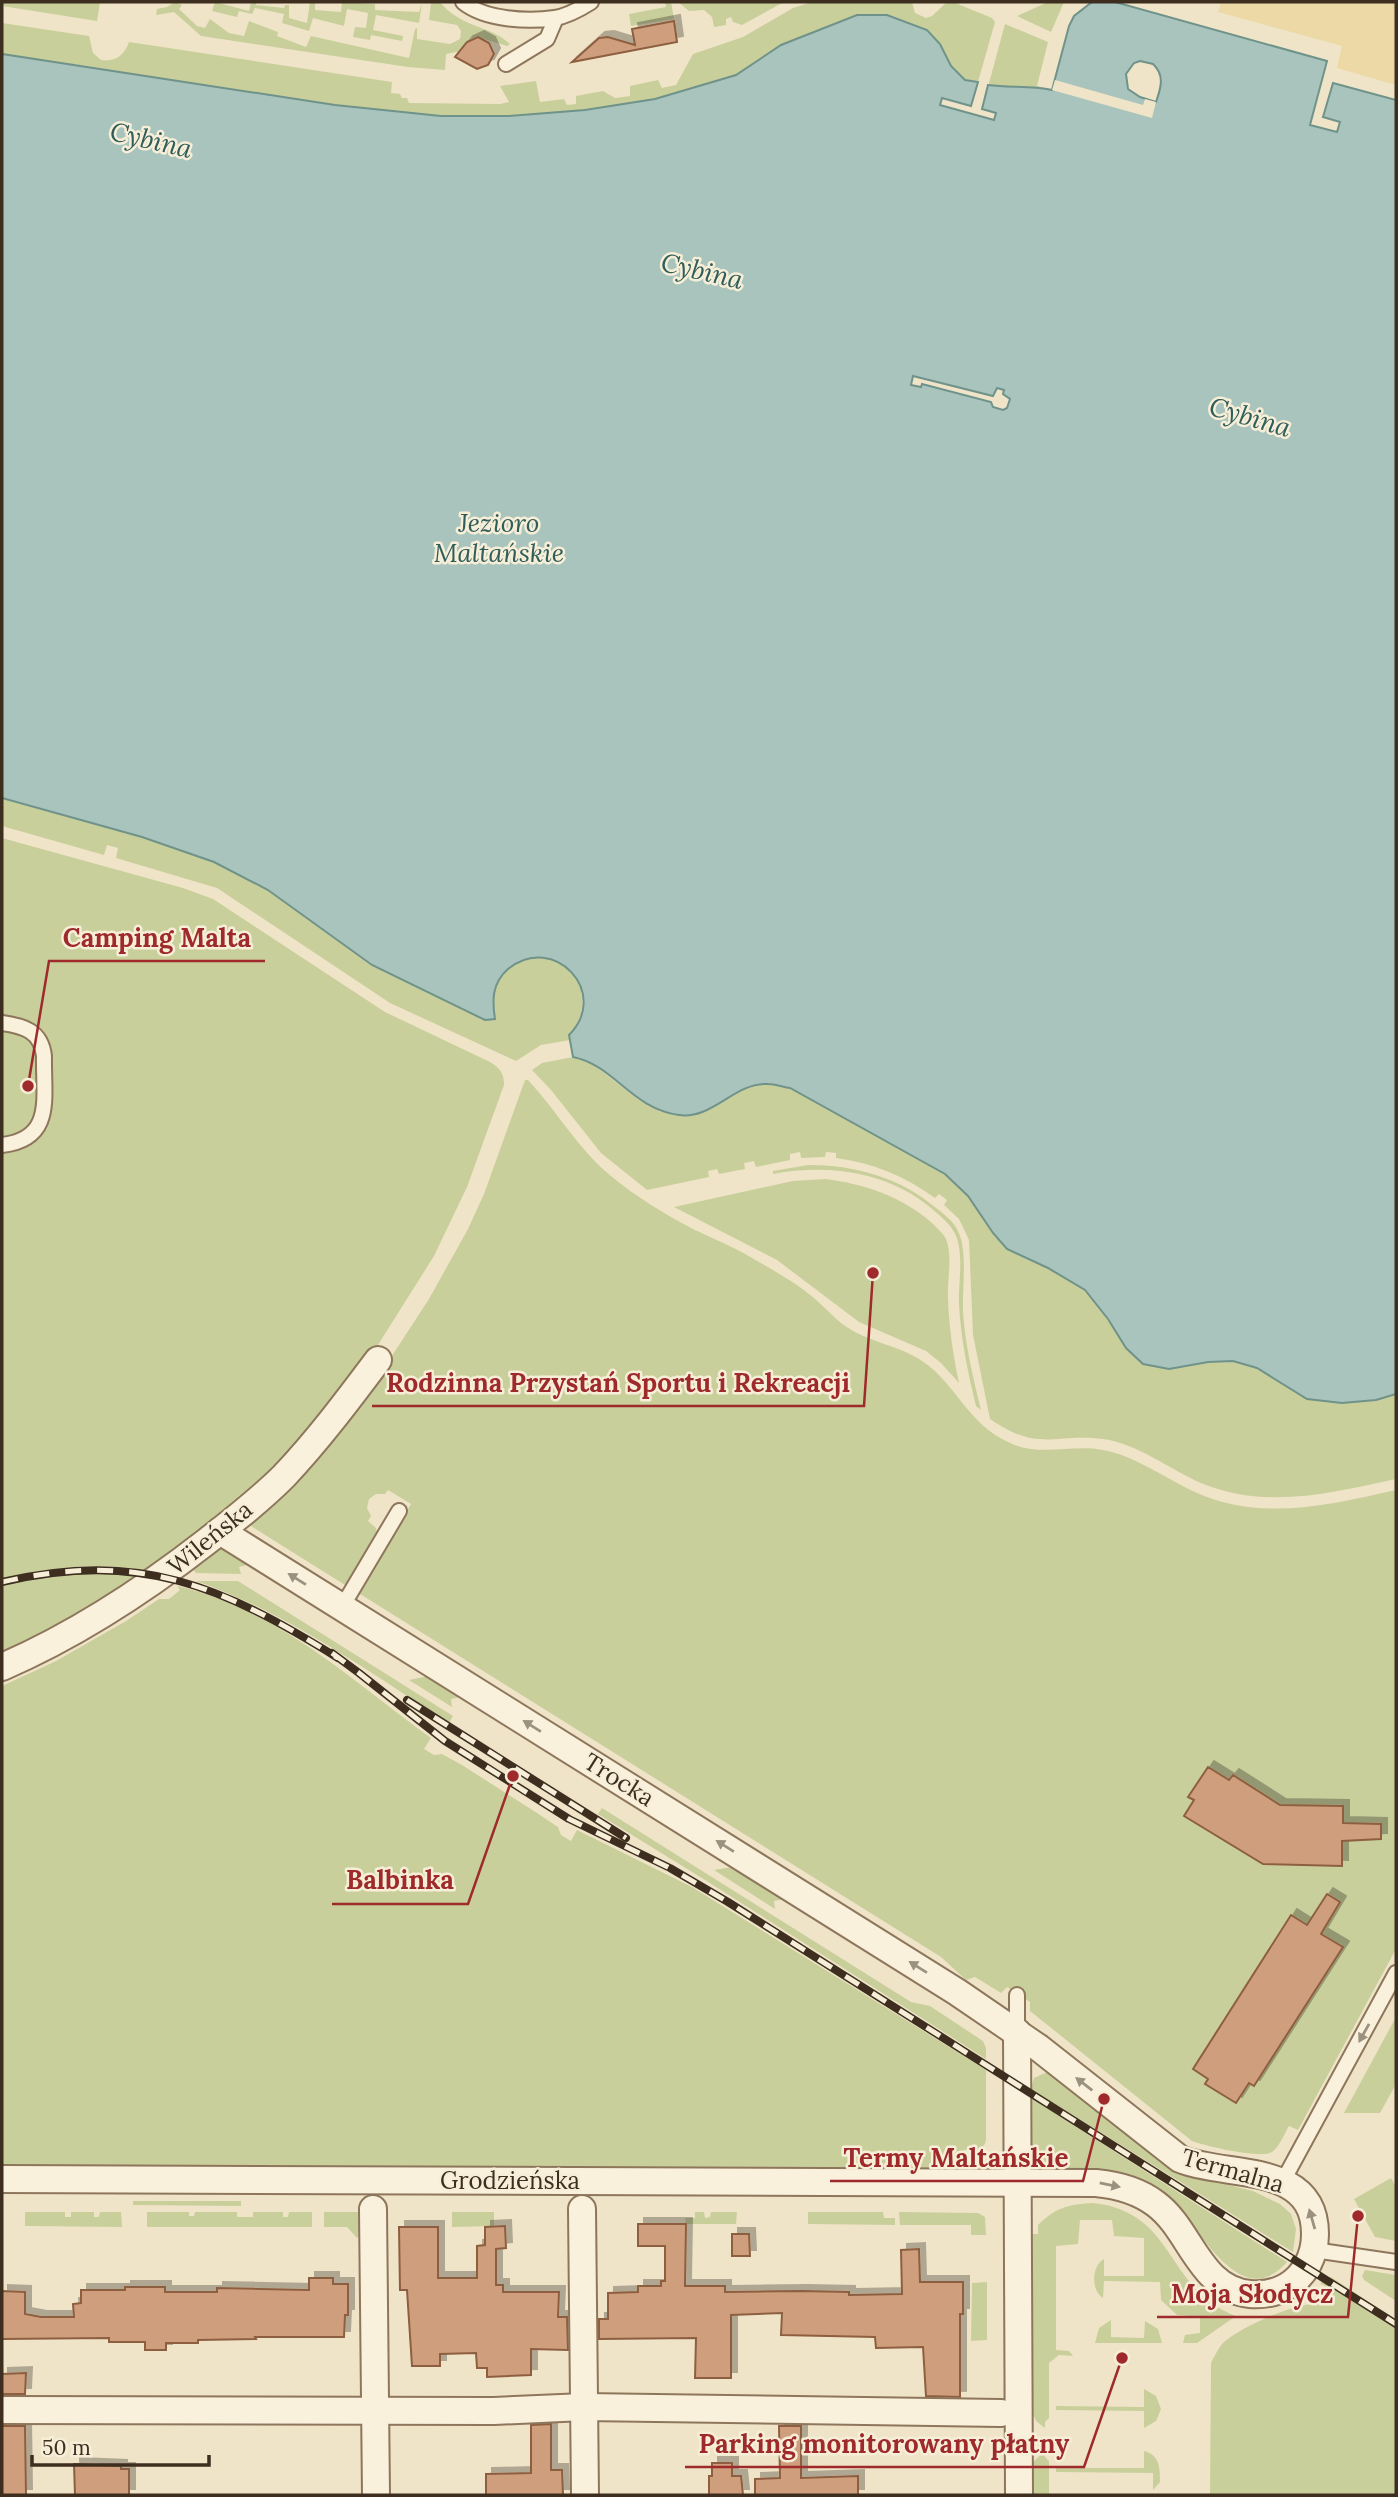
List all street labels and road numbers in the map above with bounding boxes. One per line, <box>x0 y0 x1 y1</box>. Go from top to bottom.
street label: Wileńska <box>161 1494 259 1581</box>
street label: Trocka <box>578 1746 660 1813</box>
street label: Termalna <box>1178 2141 1288 2200</box>
street label: Grodzieńska <box>440 2165 580 2196</box>

